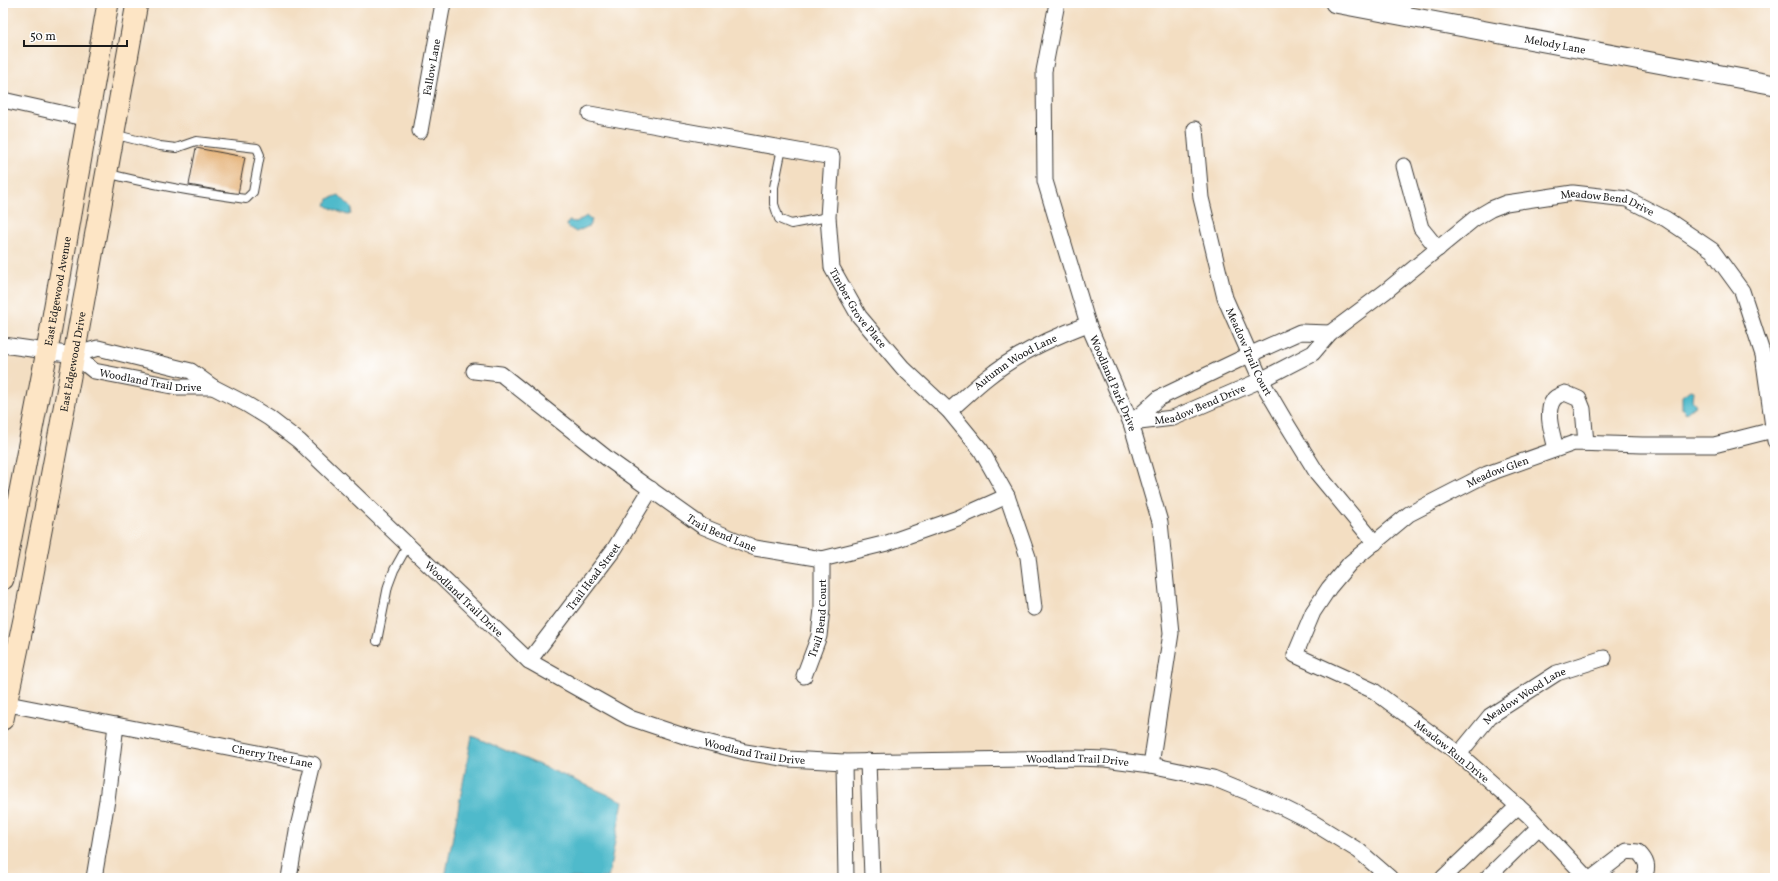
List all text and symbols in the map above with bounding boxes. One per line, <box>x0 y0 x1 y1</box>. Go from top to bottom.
scale bar <box>24 22 127 48</box>
text: 50 m <box>30 29 56 45</box>
street label: Melody Lane <box>1523 32 1587 59</box>
street label: Fallow Lane <box>421 38 445 97</box>
street label: Meadow Bend Drive <box>1559 187 1656 221</box>
street label: East Edgewood Avenue <box>42 235 76 347</box>
street label: Timber Grove Place <box>825 266 889 352</box>
street label: Meadow Trail Court <box>1221 306 1275 399</box>
street label: East Edgewood Drive <box>57 311 91 413</box>
street label: Autumn Wood Lane <box>971 331 1060 394</box>
street label: Woodland Park Drive <box>1085 333 1139 433</box>
street label: Woodland Trail Drive <box>98 366 202 396</box>
street label: Meadow Bend Drive <box>1154 381 1248 429</box>
street label: Meadow Glen <box>1464 454 1532 492</box>
street label: Trail Bend Lane <box>683 511 758 557</box>
street label: Trail Head Street <box>564 541 625 614</box>
street label: Woodland Trail Drive <box>421 559 506 641</box>
street label: Trail Bend Court <box>805 579 831 660</box>
street label: Meadow Wood Lane <box>1480 665 1568 728</box>
street label: Meadow Run Drive <box>1410 717 1492 787</box>
street label: Woodland Trail Drive <box>702 736 806 769</box>
street label: Cherry Tree Lane <box>230 742 314 773</box>
street label: Woodland Trail Drive <box>1026 752 1130 771</box>

